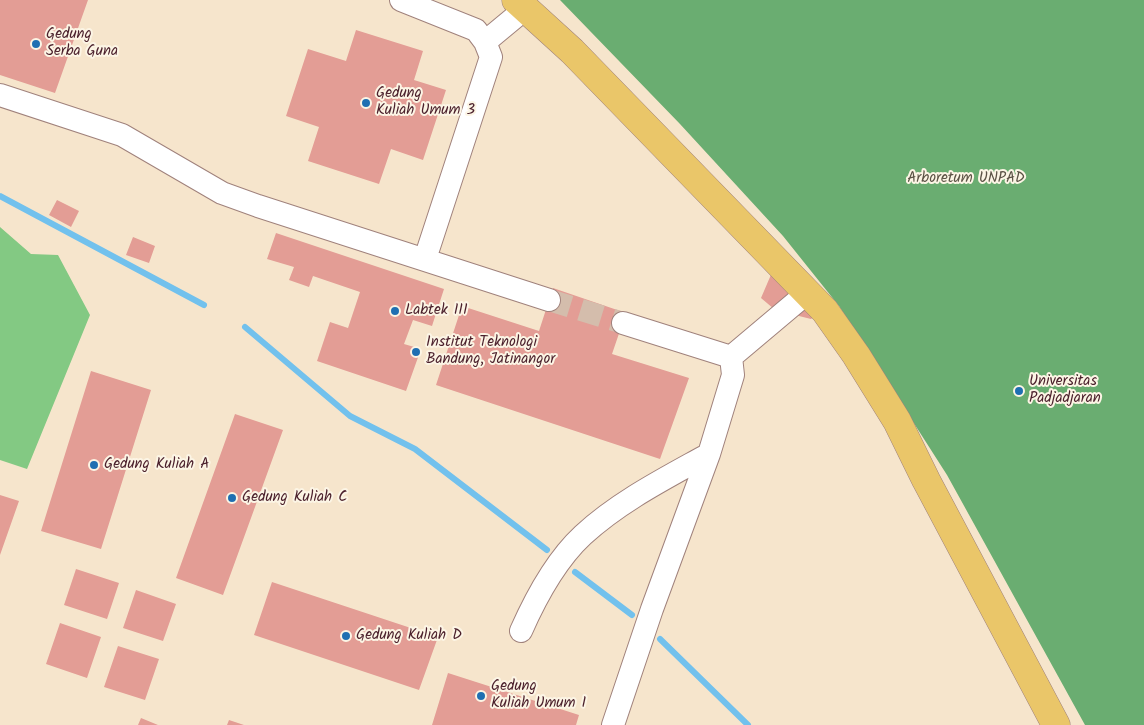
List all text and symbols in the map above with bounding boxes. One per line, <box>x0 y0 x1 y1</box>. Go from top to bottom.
place label: Gedung Serba Guna <box>46 26 118 61</box>
marker: Gedung Serba Guna <box>30 38 42 50</box>
place label: Gedung Kuliah Umum 3 <box>376 85 475 120</box>
marker: Gedung Kuliah Umum 3 <box>360 97 372 109</box>
park label: Arboretum UNPAD <box>907 170 1025 188</box>
place label: Labtek III <box>405 302 468 320</box>
marker: Labtek III <box>389 305 401 317</box>
place label: Institut Teknologi Bandung, Jatinangor <box>426 334 555 369</box>
marker: Institut Teknologi Bandung, Jatinangor <box>410 346 422 358</box>
place label: Universitas Padjadjaran <box>1029 373 1101 408</box>
marker: Universitas Padjadjaran <box>1013 385 1025 397</box>
place label: Gedung Kuliah A <box>104 456 209 474</box>
marker: Gedung Kuliah A <box>88 459 100 471</box>
place label: Gedung Kuliah C <box>242 489 347 507</box>
marker: Gedung Kuliah C <box>226 492 238 504</box>
place label: Gedung Kuliah D <box>356 627 462 645</box>
marker: Gedung Kuliah D <box>340 630 352 642</box>
place label: Gedung Kuliah Umum I <box>491 678 586 713</box>
marker: Gedung Kuliah Umum I <box>475 690 487 702</box>

